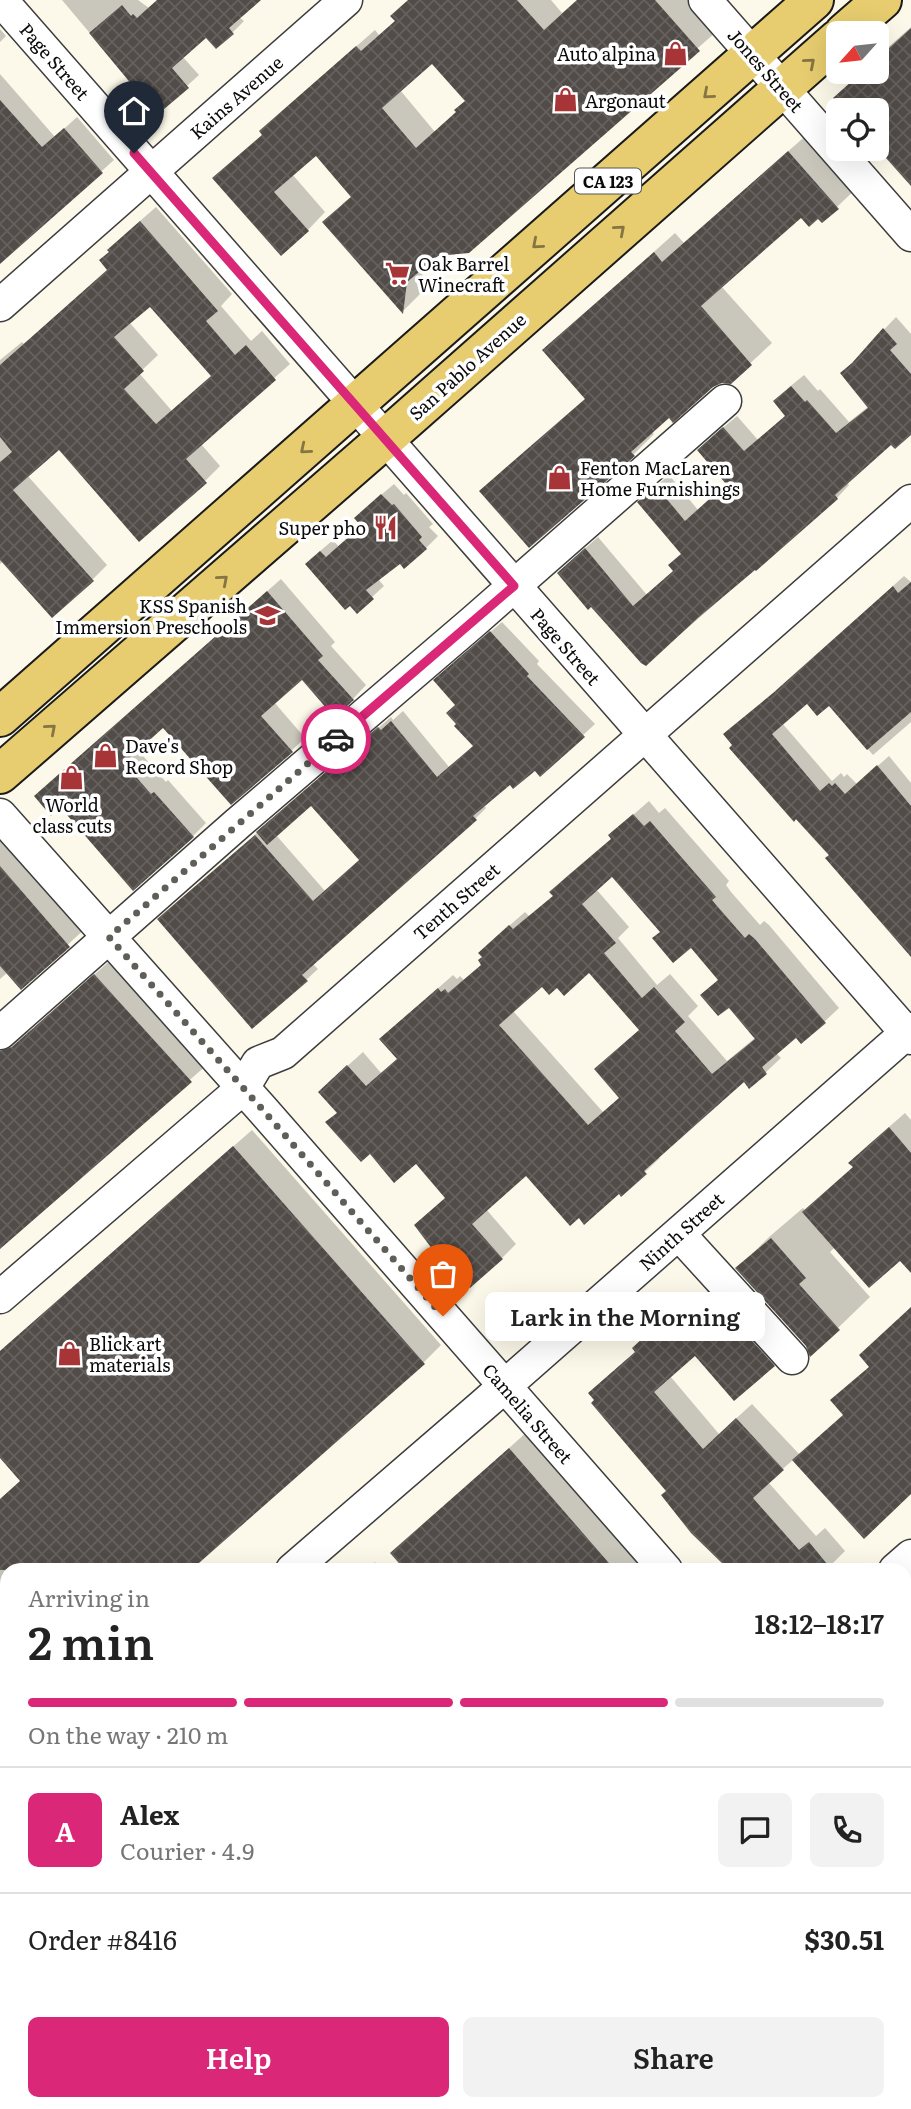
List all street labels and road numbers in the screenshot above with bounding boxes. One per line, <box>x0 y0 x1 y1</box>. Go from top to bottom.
street label: Page Street <box>14 16 97 106</box>
street label: Jones Street <box>722 22 811 119</box>
street label: Kains Avenue <box>183 49 289 145</box>
road number: CA 123 <box>575 168 641 194</box>
street label: San Pablo Avenue <box>402 306 532 426</box>
street label: Page Street <box>525 601 608 691</box>
street label: Tenth Street <box>407 855 506 946</box>
street label: Ninth Street <box>633 1185 730 1277</box>
street label: Camelia Street <box>477 1357 580 1470</box>

